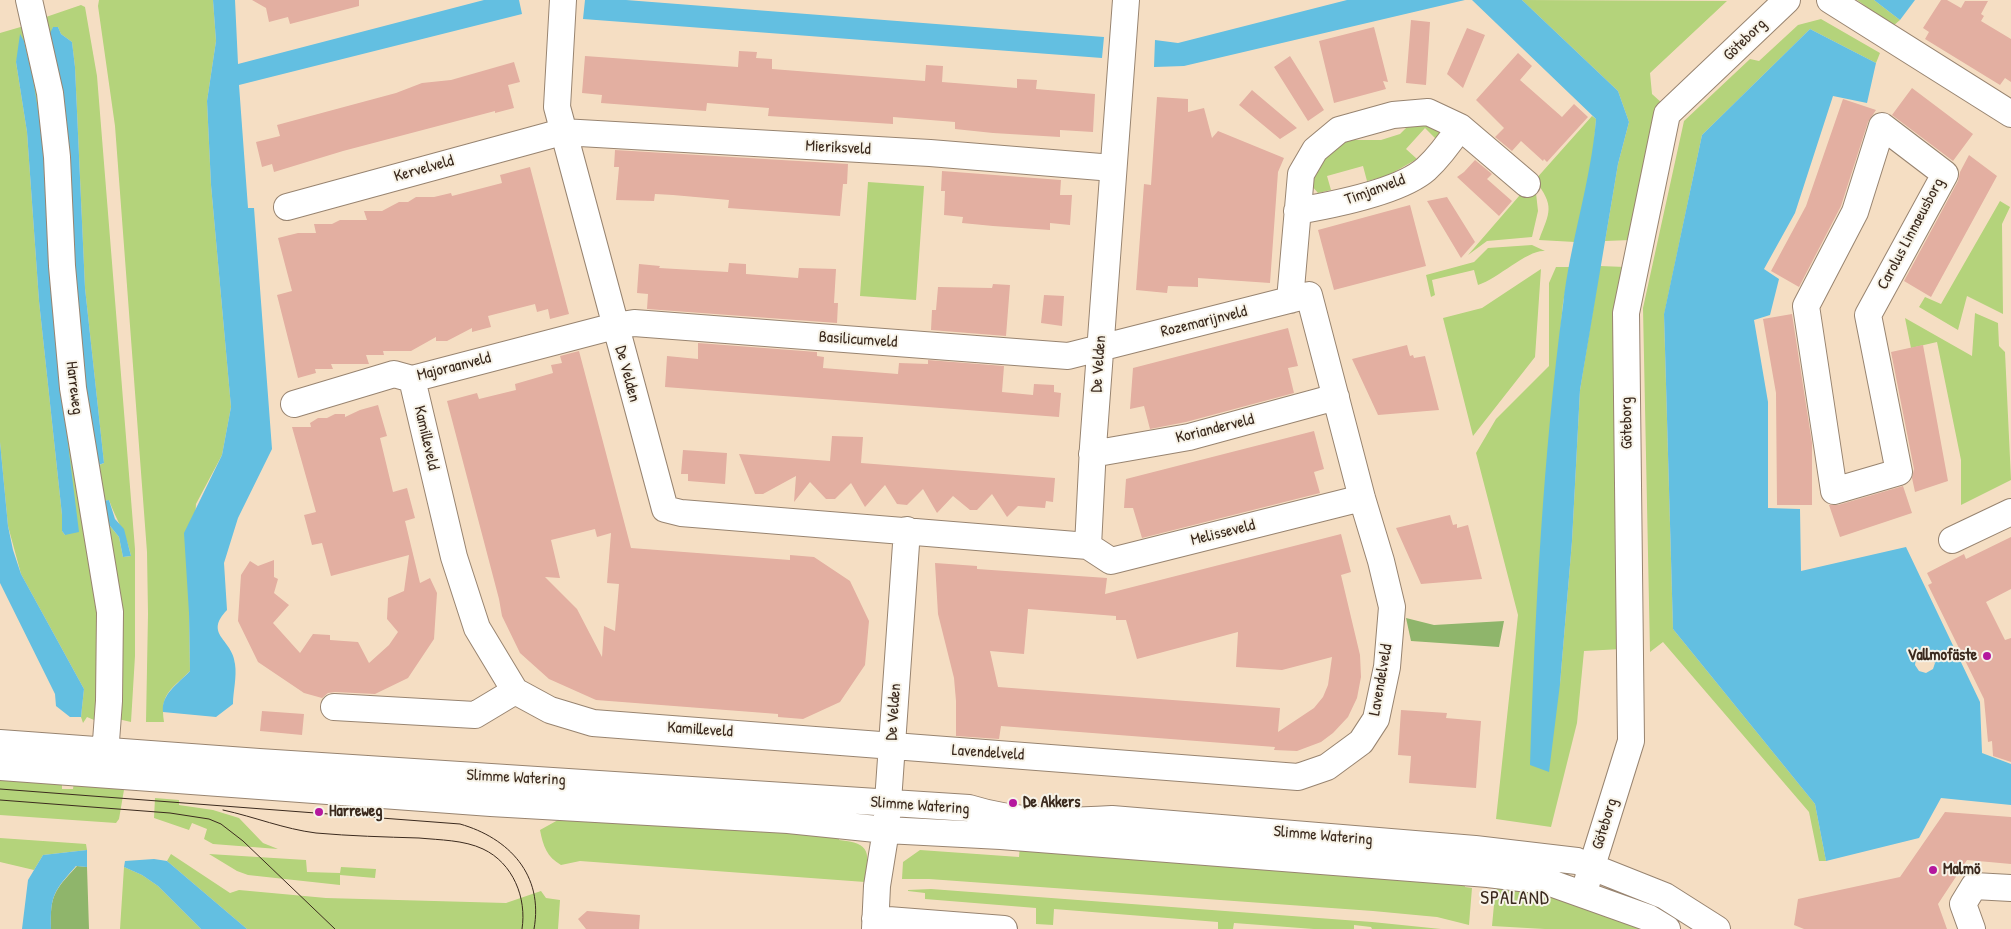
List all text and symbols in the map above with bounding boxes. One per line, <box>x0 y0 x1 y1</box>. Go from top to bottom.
street label: Göteborg <box>1720 15 1770 65</box>
street label: Mieriksveld <box>805 137 871 159</box>
street label: Kervelveld <box>392 151 456 187</box>
street label: Timjanveld <box>1342 170 1408 210</box>
street label: Carolus Linnaeusborg <box>1873 175 1949 293</box>
street label: Rozemarijnveld <box>1159 302 1249 342</box>
street label: Basilicumveld <box>818 328 898 352</box>
street label: De Velden <box>1087 335 1111 393</box>
street label: De Velden <box>610 344 644 404</box>
street label: Majoraanveld <box>415 349 493 385</box>
street label: Harreweg <box>61 360 87 416</box>
street label: Göteborg <box>1617 397 1637 449</box>
street label: Kamilleveld <box>409 404 443 472</box>
street label: Korianderveld <box>1174 410 1256 448</box>
street label: Melisseveld <box>1189 516 1257 550</box>
street label: Lavendelveld <box>1365 643 1397 717</box>
place label: Vallmofäste <box>1907 646 1977 666</box>
marker: Vallmofäste <box>1981 650 1993 662</box>
street label: De Velden <box>882 683 906 741</box>
street label: Kamilleveld <box>667 718 733 742</box>
street label: Lavendelveld <box>951 741 1025 765</box>
street label: Slimme Watering <box>466 766 566 790</box>
street label: Slimme Watering <box>870 793 970 819</box>
place label: De Akkers <box>1023 793 1080 813</box>
street label: Göteborg <box>1588 796 1622 852</box>
marker: De Akkers <box>1007 797 1019 809</box>
place label: Harreweg <box>329 802 382 822</box>
marker: Harreweg <box>313 806 325 818</box>
street label: Slimme Watering <box>1273 822 1373 850</box>
place label: Malmö <box>1943 860 1980 880</box>
marker: Malmö <box>1927 864 1939 876</box>
district label: SPALAND <box>1479 888 1551 910</box>

